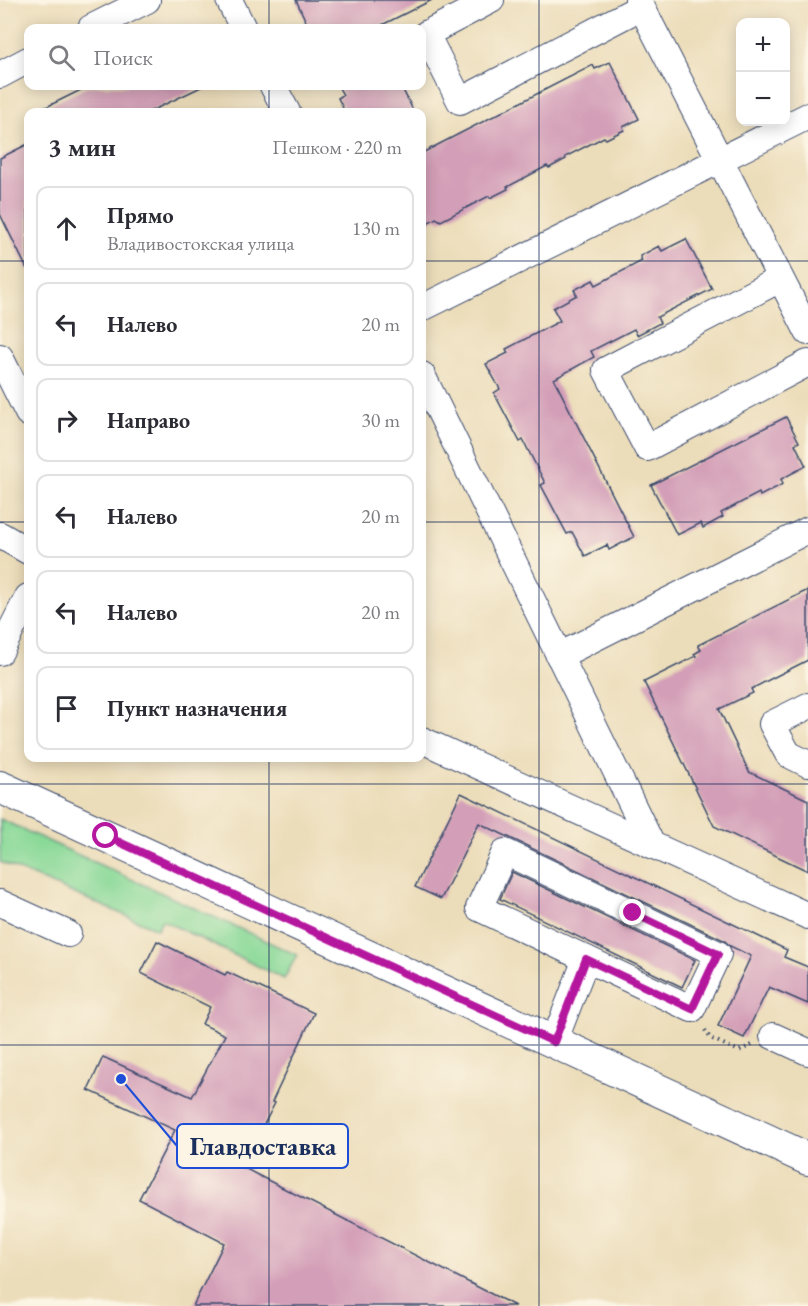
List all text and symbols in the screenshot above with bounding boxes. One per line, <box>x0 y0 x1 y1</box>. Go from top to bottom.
map controls <box>736 18 790 126</box>
button: + <box>736 18 790 72</box>
search box <box>24 24 426 90</box>
icon: search <box>45 41 78 74</box>
text: Поиск <box>93 43 153 72</box>
button: − <box>736 72 790 126</box>
text: 3 мин <box>48 130 116 164</box>
text: Пешком · 220 m <box>272 134 402 160</box>
text: Прямо <box>107 201 174 230</box>
icon: ahead <box>50 212 83 245</box>
text: 130 m <box>352 215 400 241</box>
text: Владивостокская улица <box>107 230 295 256</box>
icon: left <box>50 308 83 341</box>
text: Налево <box>107 310 177 339</box>
text: 20 m <box>361 311 400 337</box>
icon: right <box>50 404 83 437</box>
text: Направо <box>107 406 190 435</box>
text: 30 m <box>361 407 400 433</box>
icon: left <box>50 500 83 533</box>
text: Налево <box>107 502 177 531</box>
text: 20 m <box>361 503 400 529</box>
icon: left <box>50 596 83 629</box>
text: Налево <box>107 598 177 627</box>
text: 20 m <box>361 599 400 625</box>
icon: arrive <box>50 692 83 725</box>
text: Пункт назначения <box>107 694 287 723</box>
route start <box>92 822 118 848</box>
route end <box>619 899 645 925</box>
callout: Главдоставка <box>177 1124 348 1168</box>
text: Главдоставка <box>190 1129 337 1163</box>

